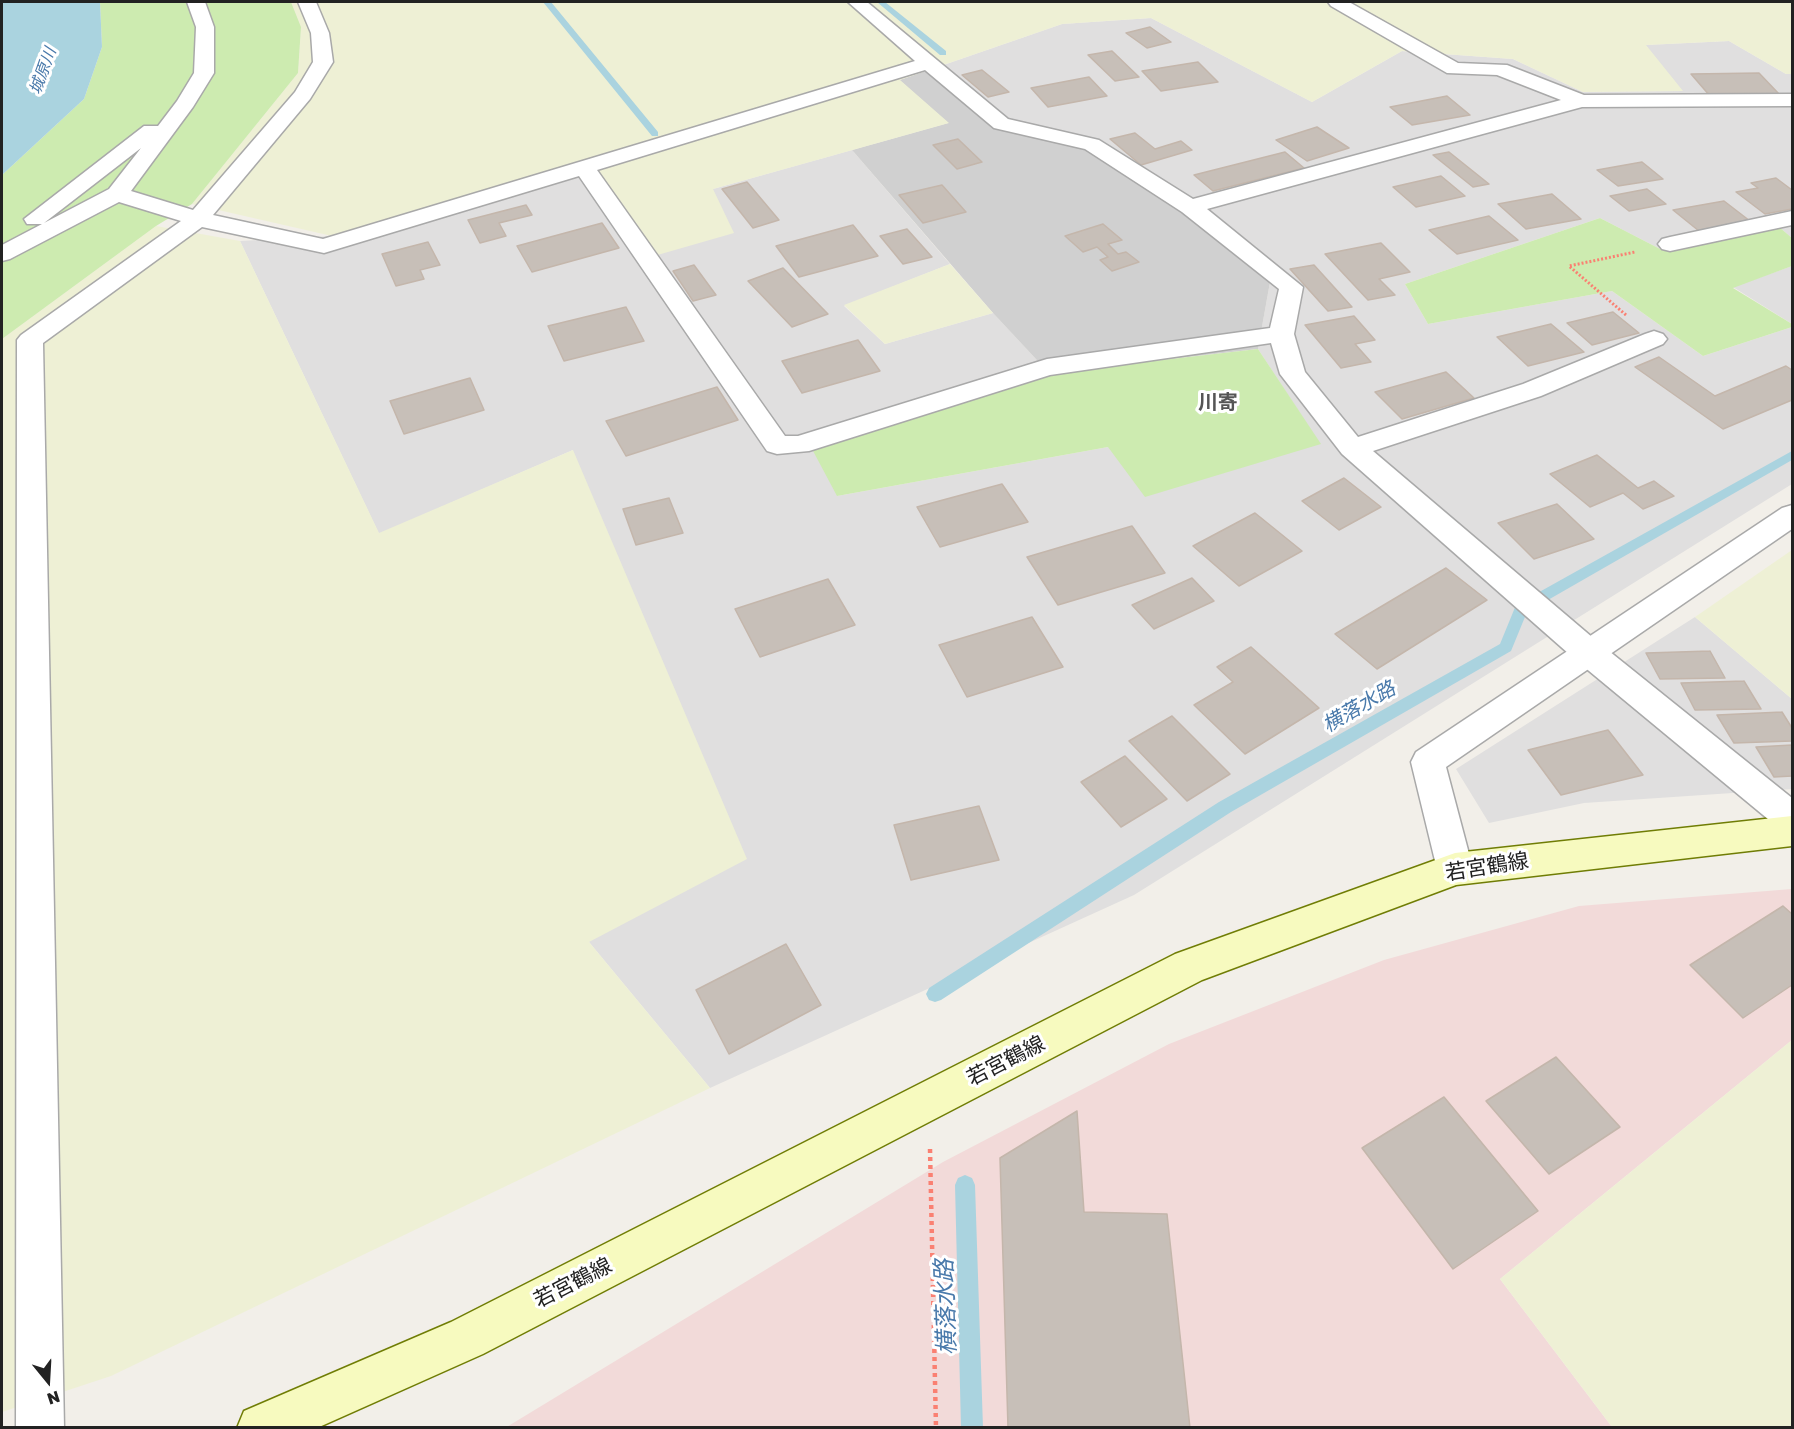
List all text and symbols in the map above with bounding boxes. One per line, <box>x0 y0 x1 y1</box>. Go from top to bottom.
water label: 城原川 <box>26 45 60 97</box>
district label: 川寄 <box>1198 391 1238 415</box>
water label: 横落水路 <box>1318 677 1400 737</box>
street label: 若宮鶴線 <box>1444 848 1530 886</box>
street label: 若宮鶴線 <box>963 1031 1049 1091</box>
street label: 若宮鶴線 <box>530 1253 616 1313</box>
water label: 横落水路 <box>930 1259 962 1355</box>
north arrow <box>18 1351 78 1411</box>
text: N <box>45 1387 62 1410</box>

